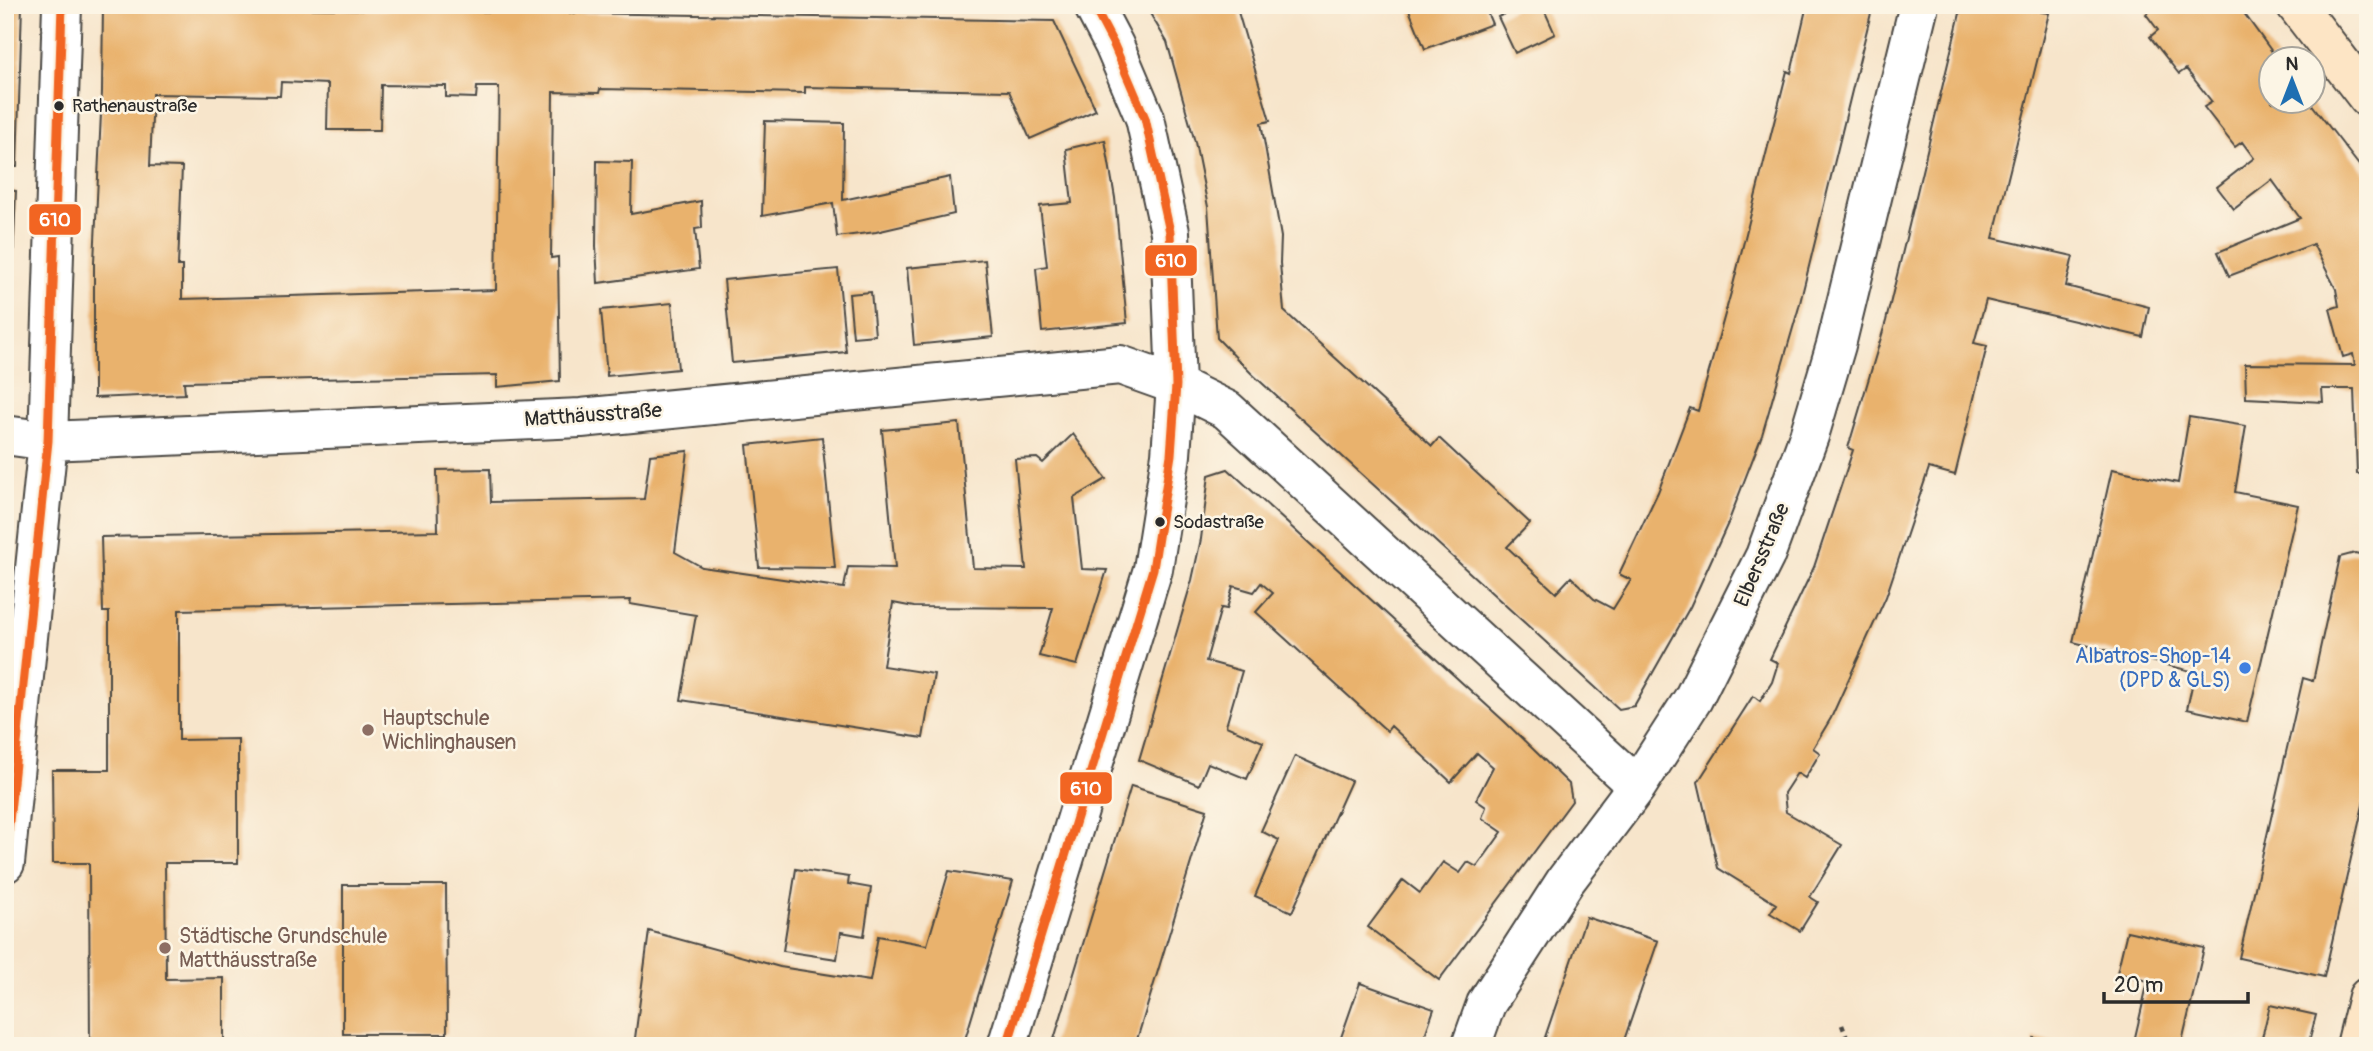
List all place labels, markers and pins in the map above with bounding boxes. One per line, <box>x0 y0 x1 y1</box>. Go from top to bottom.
place label: Rathenaustraße <box>72 94 198 118</box>
marker: Rathenaustraße <box>52 99 66 113</box>
place label: Sodastraße <box>1173 510 1265 534</box>
marker: Sodastraße <box>1153 515 1167 529</box>
place label: Albatros-Shop-14 (DPD & GLS) <box>2075 643 2231 694</box>
marker: Albatros-Shop-14 (DPD & GLS) <box>2237 660 2253 676</box>
place label: Hauptschule Wichlinghausen <box>382 705 516 756</box>
marker: Hauptschule Wichlinghausen <box>360 722 376 738</box>
place label: Städtische Grundschule Matthäusstraße <box>179 923 388 974</box>
marker: Städtische Grundschule Matthäusstraße <box>157 940 173 956</box>

